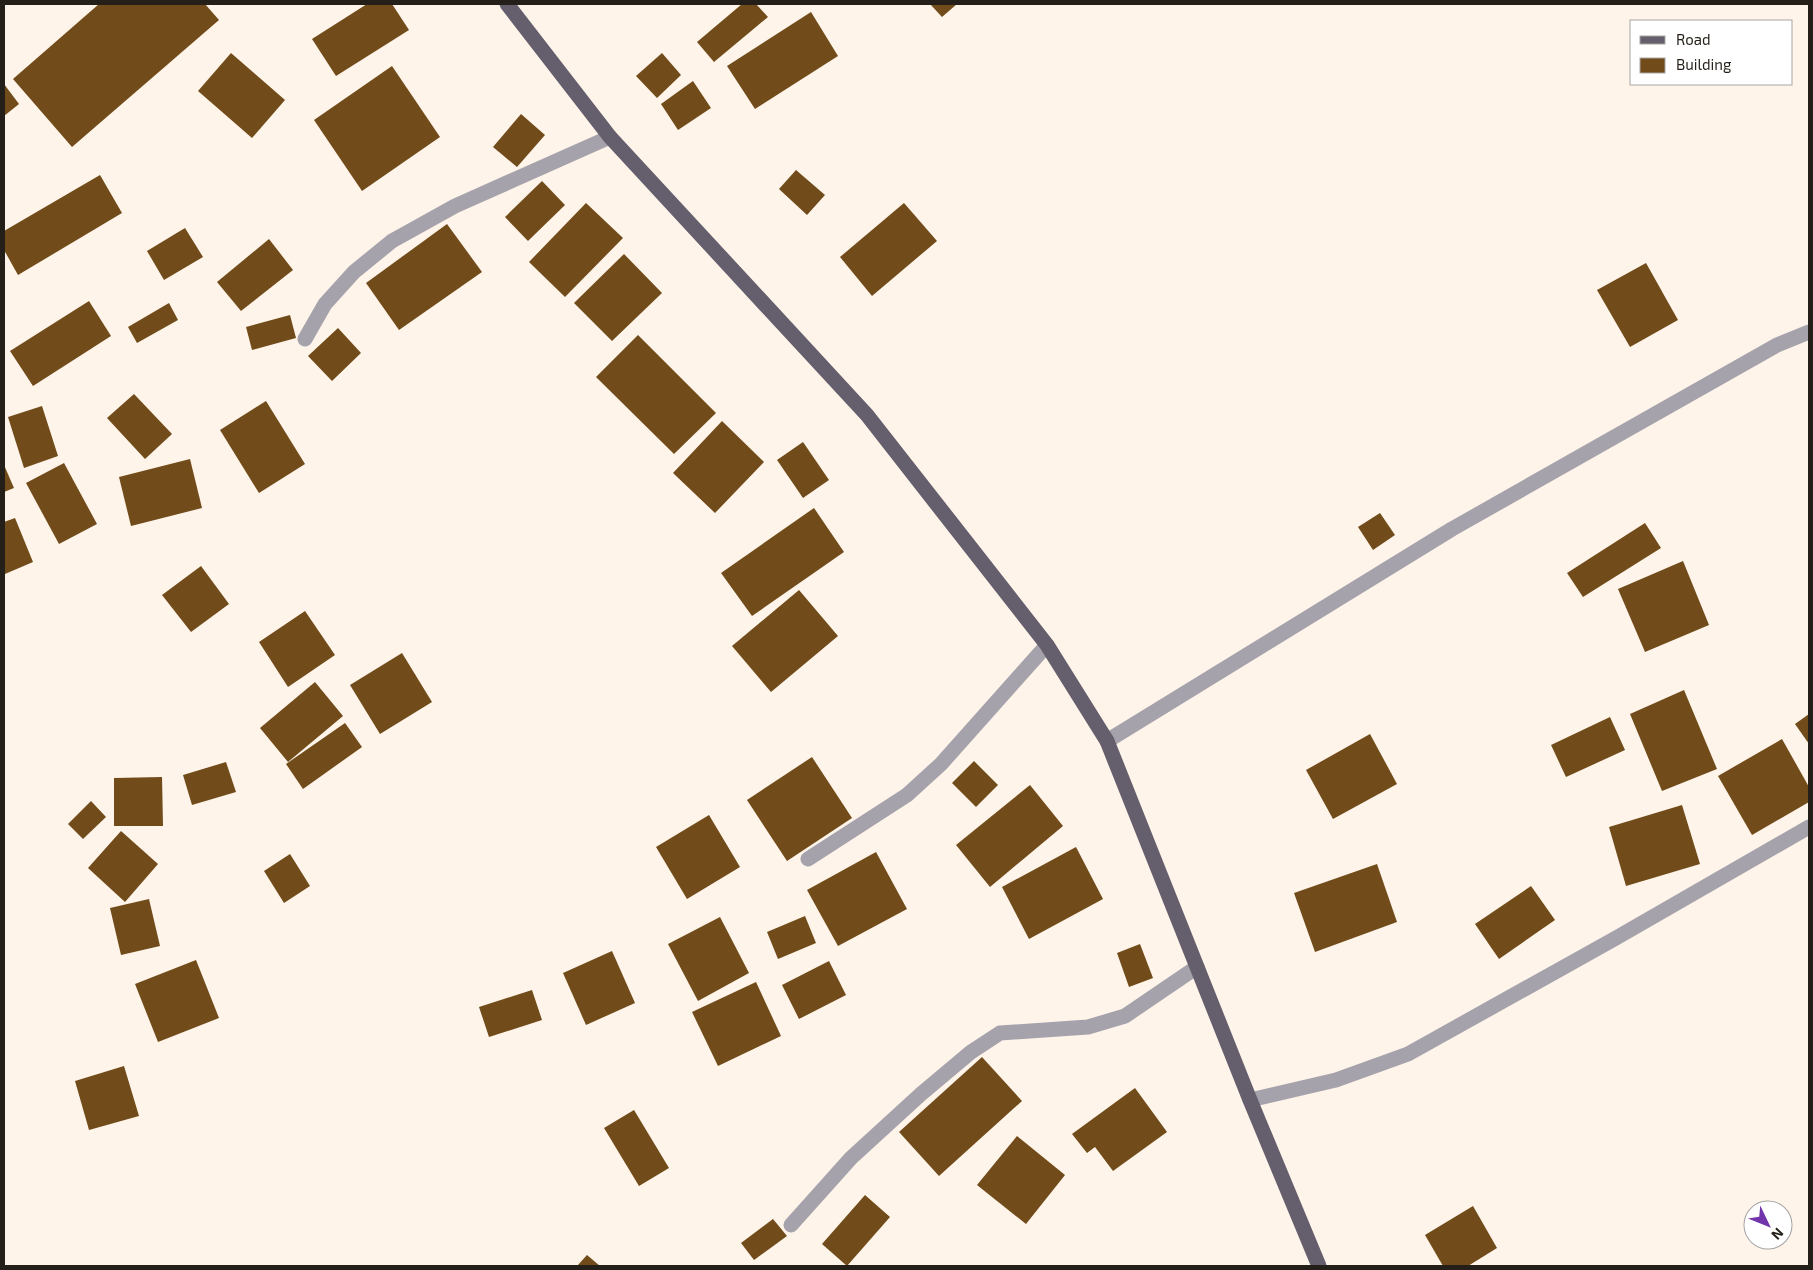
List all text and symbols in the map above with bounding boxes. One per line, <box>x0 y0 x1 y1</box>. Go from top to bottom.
legend <box>1630 20 1793 85</box>
text: Road <box>1676 30 1711 48</box>
text: Building <box>1676 55 1732 73</box>
north arrow <box>1743 1200 1793 1250</box>
text: N <box>1768 1225 1788 1244</box>

